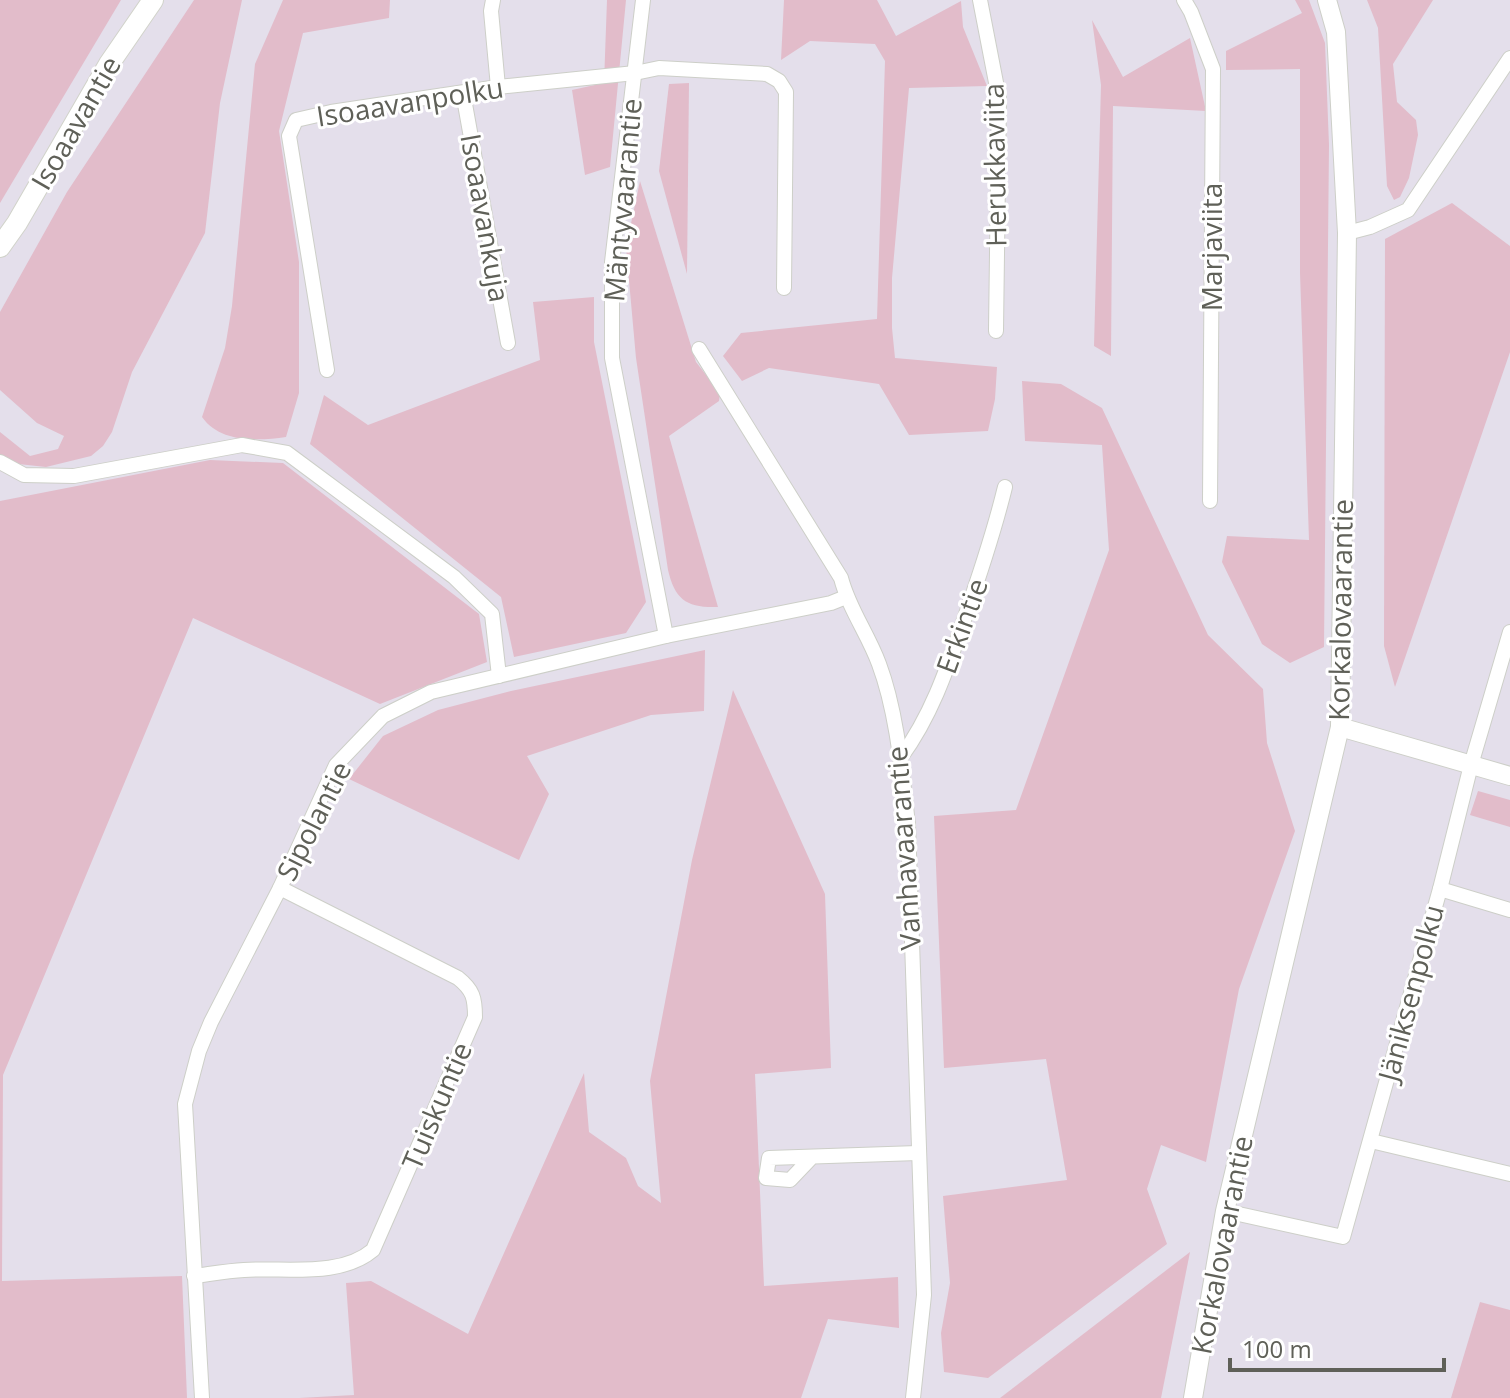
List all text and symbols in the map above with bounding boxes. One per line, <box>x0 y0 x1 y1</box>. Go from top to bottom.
street label: Isoaavantie <box>22 49 129 196</box>
street label: Isoaavanpolku <box>314 67 506 135</box>
street label: Herukkaviita <box>974 83 1014 247</box>
street label: Mäntyvaarantie <box>594 97 650 303</box>
street label: Isoaavankuja <box>452 131 519 305</box>
street label: Marjaviita <box>1192 183 1230 311</box>
street label: Korkalovaarantie <box>1319 499 1361 721</box>
street label: Erkintie <box>926 573 996 679</box>
street label: Vanhavaarantie <box>877 745 929 951</box>
street label: Sipolantie <box>267 754 359 887</box>
street label: Jäniksenpolku <box>1367 900 1452 1088</box>
street label: Tuiskuntie <box>392 1036 480 1175</box>
street label: Korkalovaarantie <box>1181 1132 1261 1357</box>
scale bar <box>1230 1322 1444 1372</box>
text: 100 m <box>1242 1332 1312 1365</box>

